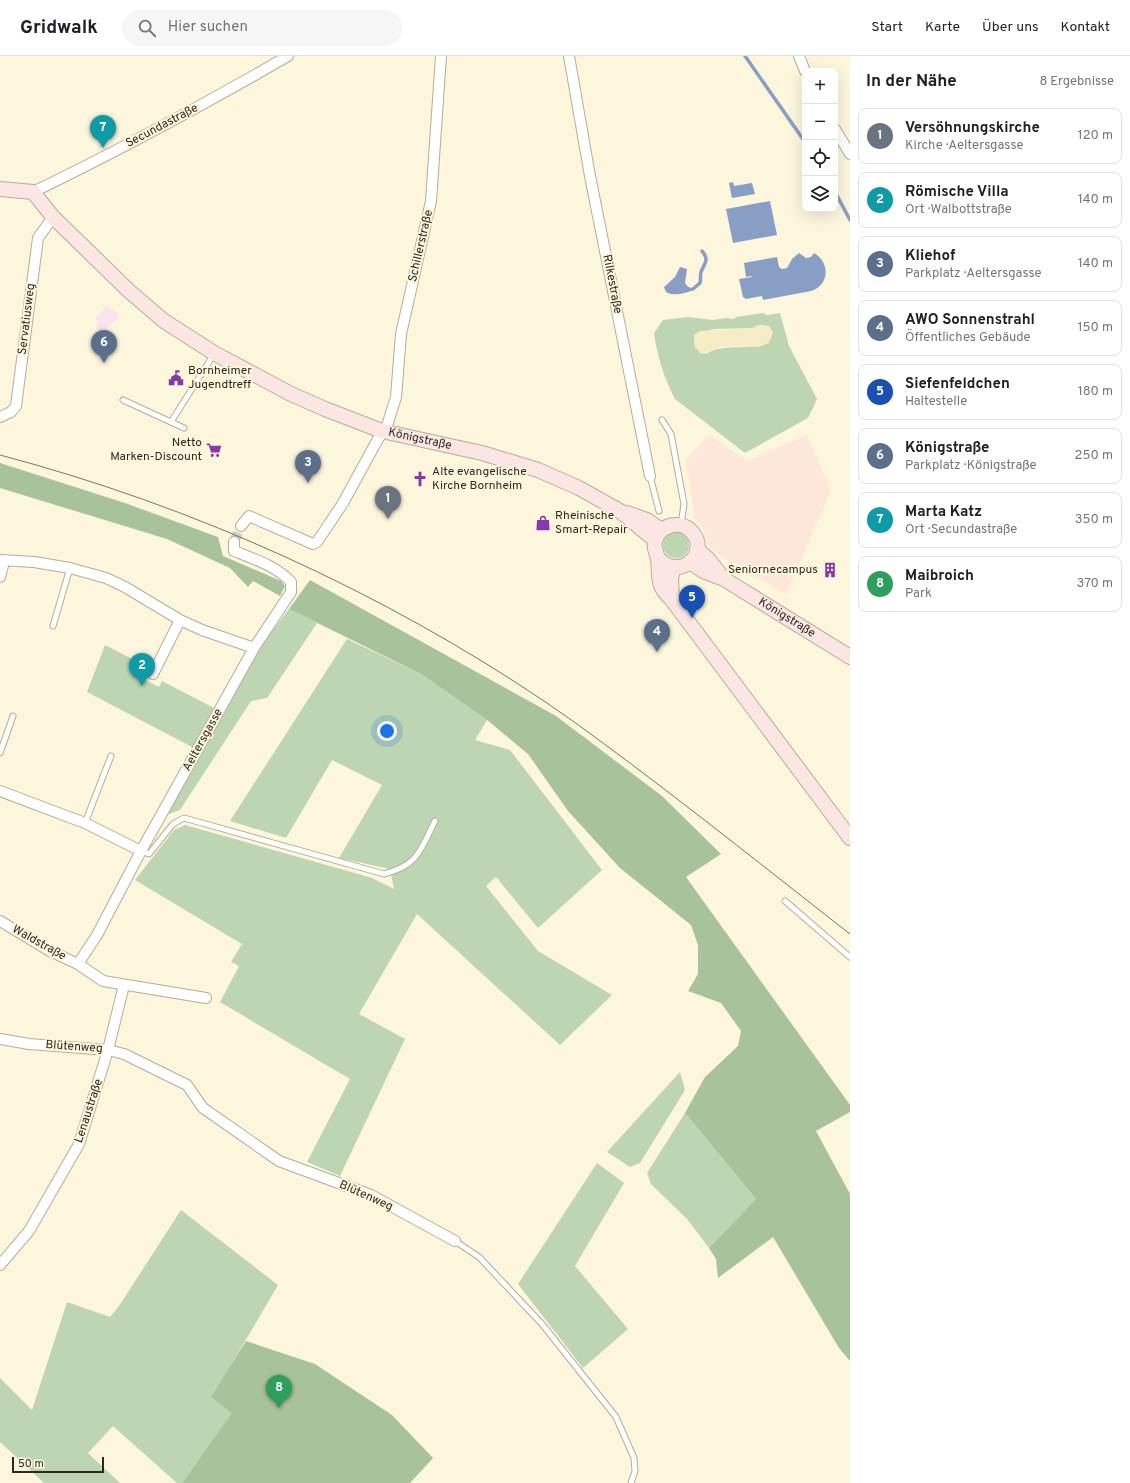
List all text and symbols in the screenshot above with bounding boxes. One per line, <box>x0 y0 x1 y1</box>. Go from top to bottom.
search box <box>122 10 402 46</box>
text: Gridwalk <box>20 16 98 40</box>
icon: search <box>136 17 158 39</box>
text: Hier suchen <box>168 18 248 37</box>
text: Start <box>871 19 903 36</box>
text: Karte <box>925 19 960 36</box>
text: Über uns <box>982 19 1039 36</box>
text: Kontakt <box>1061 19 1110 36</box>
map controls <box>802 68 838 212</box>
button: + <box>802 68 838 104</box>
text: In der Nähe <box>866 71 957 93</box>
text: 8 Ergebnisse <box>1039 74 1114 90</box>
street label: Secundastraße <box>123 100 201 152</box>
button: − <box>802 104 838 140</box>
pin: 7 <box>90 115 116 148</box>
text: Versöhnungskirche <box>905 119 1040 138</box>
text: 1 <box>877 128 883 144</box>
text: 120 m <box>1078 128 1113 144</box>
text: Kirche · Aeltersgasse <box>905 138 1023 154</box>
button: locate <box>802 140 838 176</box>
button: layers <box>802 176 838 212</box>
text: Römische Villa <box>905 183 1009 202</box>
text: 2 <box>876 192 884 208</box>
text: 140 m <box>1078 192 1113 208</box>
text: Ort · Walbottstraße <box>905 202 1012 218</box>
street label: Schillerstraße <box>405 208 437 284</box>
text: Kliehof <box>905 247 955 266</box>
street label: Rilkestraße <box>598 253 626 315</box>
text: 3 <box>876 256 884 272</box>
text: 140 m <box>1078 256 1113 272</box>
text: Parkplatz · Aeltersgasse <box>905 266 1041 282</box>
street label: Servatiusweg <box>15 282 39 356</box>
text: AWO Sonnenstrahl <box>905 311 1035 330</box>
text: 4 <box>876 320 884 336</box>
text: 150 m <box>1078 320 1113 336</box>
pin: 6 <box>91 330 117 363</box>
text: Öffentliches Gebäude <box>905 330 1031 346</box>
place label: Bornheimer Jugendtreff <box>188 363 252 393</box>
public building icon: Bornheimer Jugendtreff <box>167 369 185 387</box>
text: Siefenfeldchen <box>905 375 1010 394</box>
text: 5 <box>876 384 884 400</box>
text: 180 m <box>1078 384 1113 400</box>
text: Haltestelle <box>905 394 967 410</box>
street label: Königstraße <box>387 425 453 454</box>
place label: Netto Marken-Discount <box>110 435 202 465</box>
text: Königstraße <box>905 439 989 458</box>
supermarket icon: Netto Marken-Discount <box>205 441 223 459</box>
text: 6 <box>876 448 884 464</box>
text: 250 m <box>1075 448 1113 464</box>
pin: 3 <box>295 450 321 483</box>
text: Parkplatz · Königstraße <box>905 458 1037 474</box>
place label: Alte evangelische Kirche Bornheim <box>432 464 527 494</box>
church icon: Alte evangelische Kirche Bornheim <box>411 470 429 488</box>
pin: 1 <box>375 486 401 519</box>
text: Marta Katz <box>905 503 982 522</box>
place label: Rheinische Smart-Repair <box>555 508 628 538</box>
text: 7 <box>877 512 883 528</box>
text: 350 m <box>1075 512 1113 528</box>
shop icon: Rheinische Smart-Repair <box>534 514 552 532</box>
text: Ort · Secundastraße <box>905 522 1017 538</box>
building icon: Seniornecampus <box>821 561 839 579</box>
place label: Seniornecampus <box>728 562 818 578</box>
text: Maibroich <box>905 567 974 586</box>
text: 8 <box>876 576 884 592</box>
text: 370 m <box>1076 576 1113 592</box>
pin: 5 <box>679 585 705 618</box>
text: Park <box>905 586 932 602</box>
street label: Königstraße <box>755 594 818 642</box>
pin: 4 <box>644 619 670 652</box>
pin: 2 <box>129 653 155 686</box>
street label: Aeltersgasse <box>179 706 227 774</box>
your location <box>377 721 397 741</box>
street label: Waldstraße <box>9 922 69 964</box>
street label: Blütenweg <box>45 1037 103 1057</box>
street label: Lenaustraße <box>71 1077 107 1145</box>
street label: Blütenweg <box>337 1177 395 1215</box>
pin: 8 <box>266 1375 292 1408</box>
scale bar <box>12 1455 104 1474</box>
text: 50 m <box>18 1457 44 1471</box>

